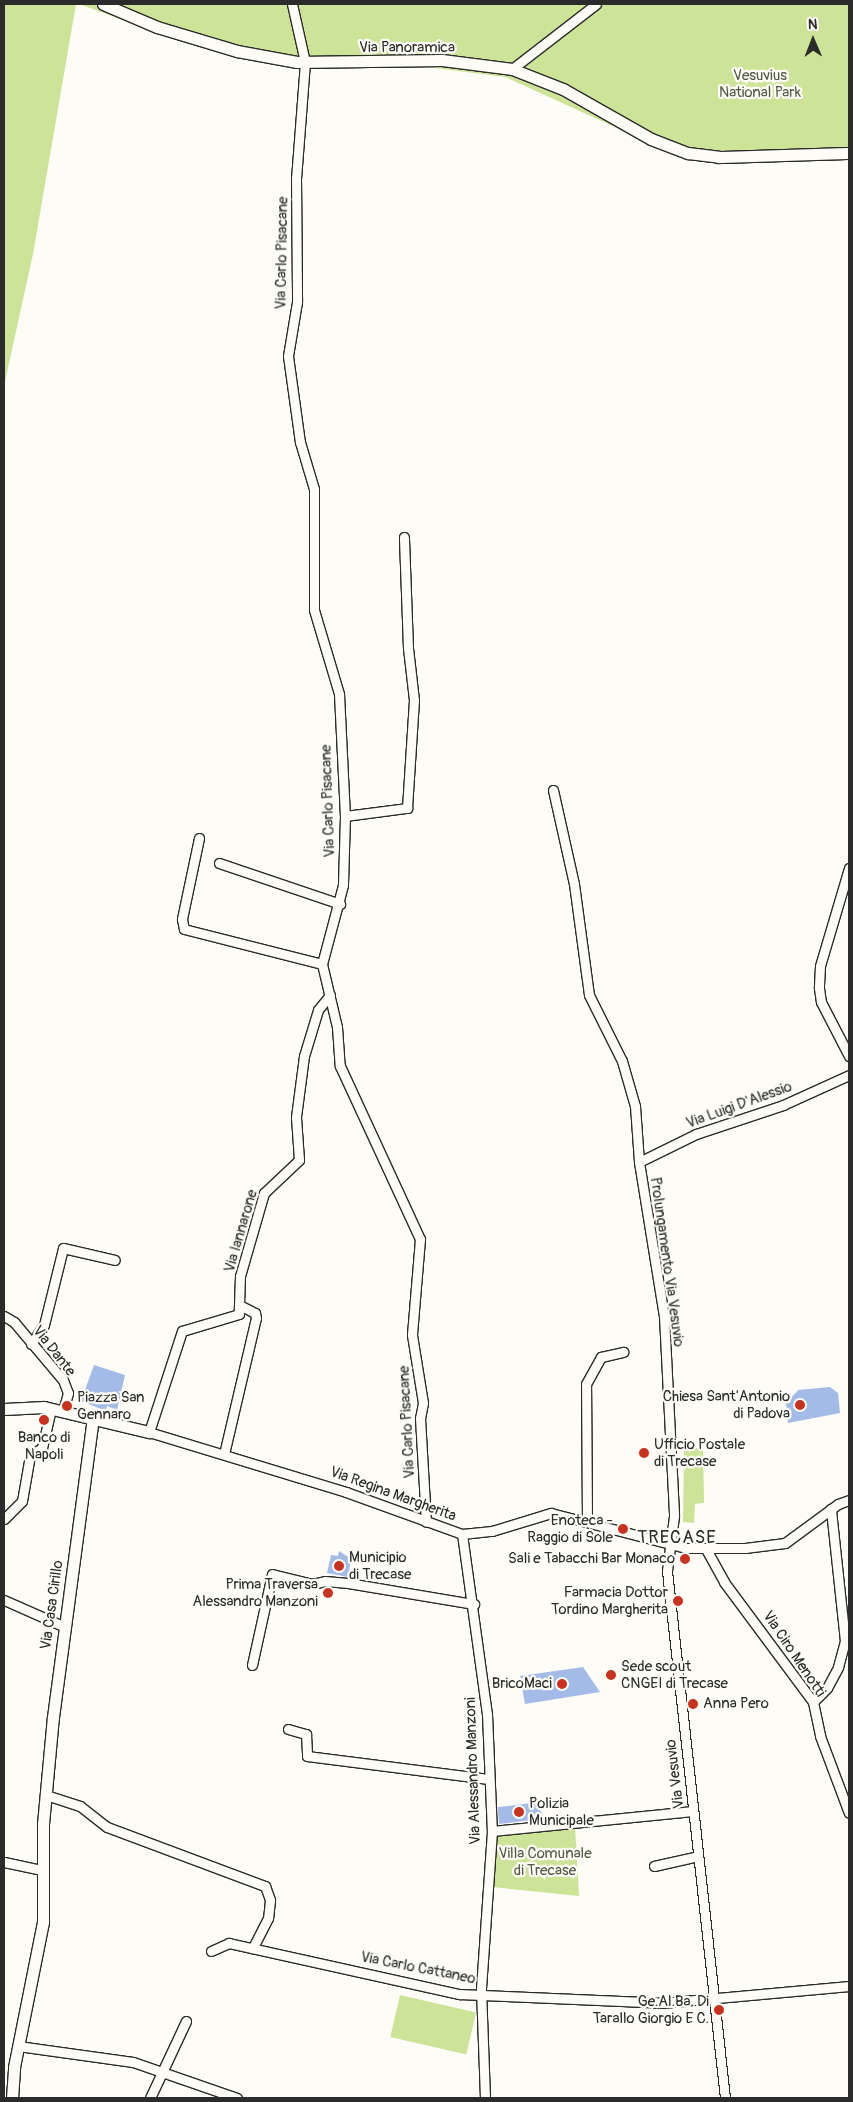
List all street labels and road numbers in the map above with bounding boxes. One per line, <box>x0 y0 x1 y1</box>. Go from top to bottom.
street label: Via Panoramica <box>359 39 455 57</box>
street label: Via Carlo Pisacane <box>272 196 292 310</box>
street label: Via Carlo Pisacane <box>317 744 339 858</box>
street label: Via Luigi D'Alessio <box>684 1078 794 1132</box>
street label: Prolungamento Via Vesuvio <box>646 1176 688 1348</box>
street label: Via Iannarone <box>221 1187 261 1275</box>
street label: Via Dante <box>29 1322 79 1380</box>
street label: Via Carlo Pisacane <box>395 1365 419 1479</box>
street label: Via Regina Margherita <box>327 1463 459 1525</box>
street label: Via Casa Cirillo <box>37 1559 67 1651</box>
street label: Via Ciro Menotti <box>759 1608 829 1700</box>
street label: Via Alessandro Manzoni <box>461 1697 485 1845</box>
street label: Via Vesuvio <box>662 1738 688 1810</box>
street label: Via Carlo Cattaneo <box>359 1948 477 1988</box>

